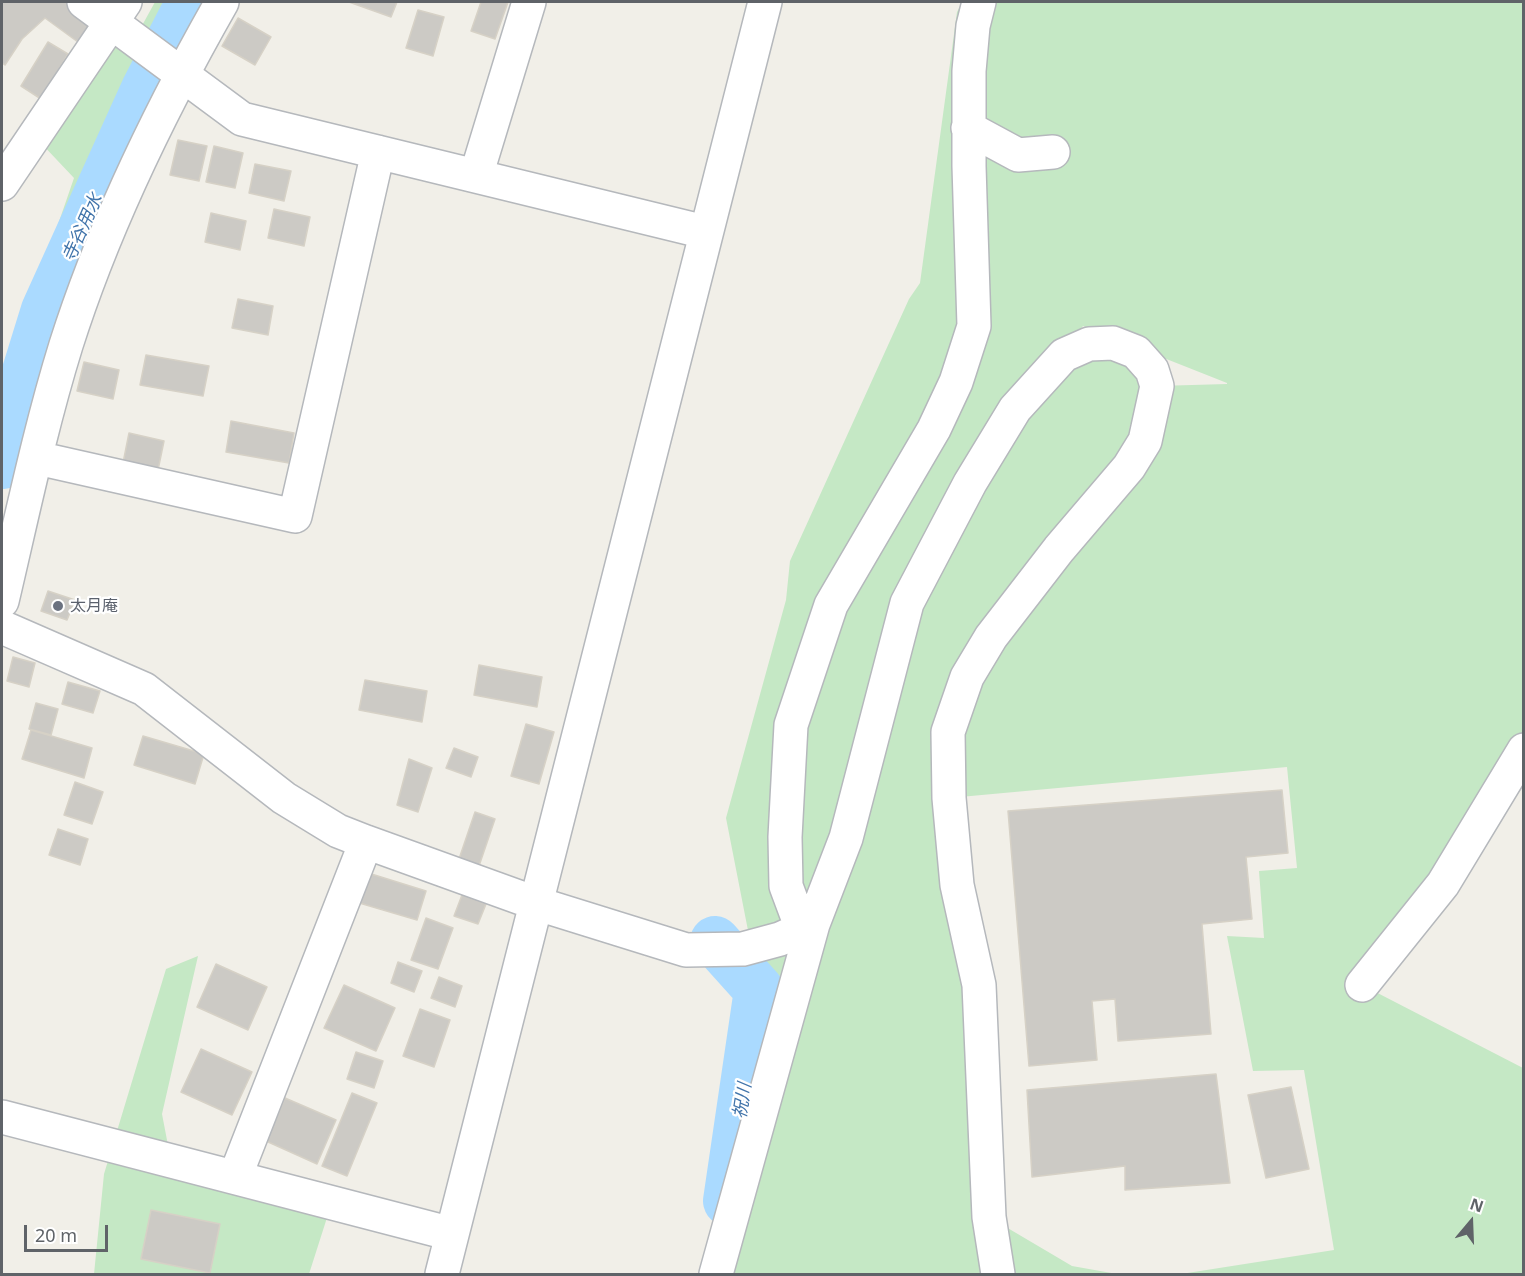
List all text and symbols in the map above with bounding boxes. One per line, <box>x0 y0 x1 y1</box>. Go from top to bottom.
water label: 寺谷用水 <box>58 191 108 265</box>
place label: 太月庵 <box>70 596 118 616</box>
marker: 太月庵 <box>51 599 65 613</box>
water label: 祝川 <box>730 1082 756 1120</box>
north arrow <box>1441 1192 1501 1252</box>
text: N <box>1467 1192 1487 1217</box>
scale bar <box>27 1213 111 1251</box>
text: 20 m <box>35 1223 77 1247</box>

